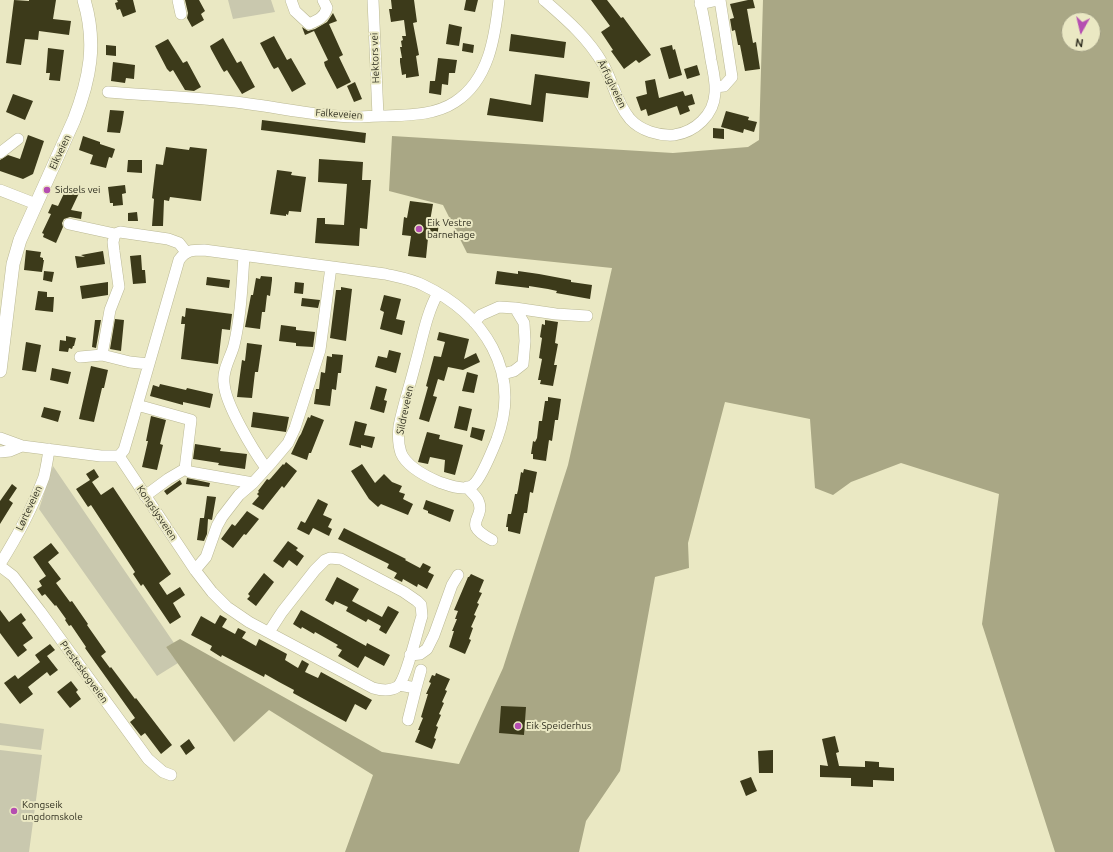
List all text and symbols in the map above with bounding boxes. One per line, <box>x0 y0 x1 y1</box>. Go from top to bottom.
north arrow <box>1061 12 1101 52</box>
street label: Hektors vei <box>368 33 382 83</box>
text: N <box>1075 36 1084 49</box>
street label: Årfuglveien <box>595 58 629 110</box>
street label: Falkeveien <box>315 106 363 122</box>
street label: Eikveien <box>47 133 73 171</box>
place label: Sidsels vei <box>55 184 100 196</box>
marker: Sidsels vei <box>42 185 52 195</box>
place label: Eik Vestre barnehage <box>427 217 475 240</box>
marker: Eik Vestre barnehage <box>414 224 424 234</box>
street label: Sildreveien <box>394 385 416 435</box>
street label: Kongslysveien <box>134 483 180 543</box>
street label: Lørteveien <box>13 484 45 532</box>
street label: Presteskogveien <box>57 639 111 705</box>
place label: Eik Speiderhus <box>526 720 591 732</box>
marker: Eik Speiderhus <box>513 721 523 731</box>
place label: Kongseik ungdomskole <box>22 799 83 822</box>
marker: Kongseik ungdomskole <box>9 806 19 816</box>

